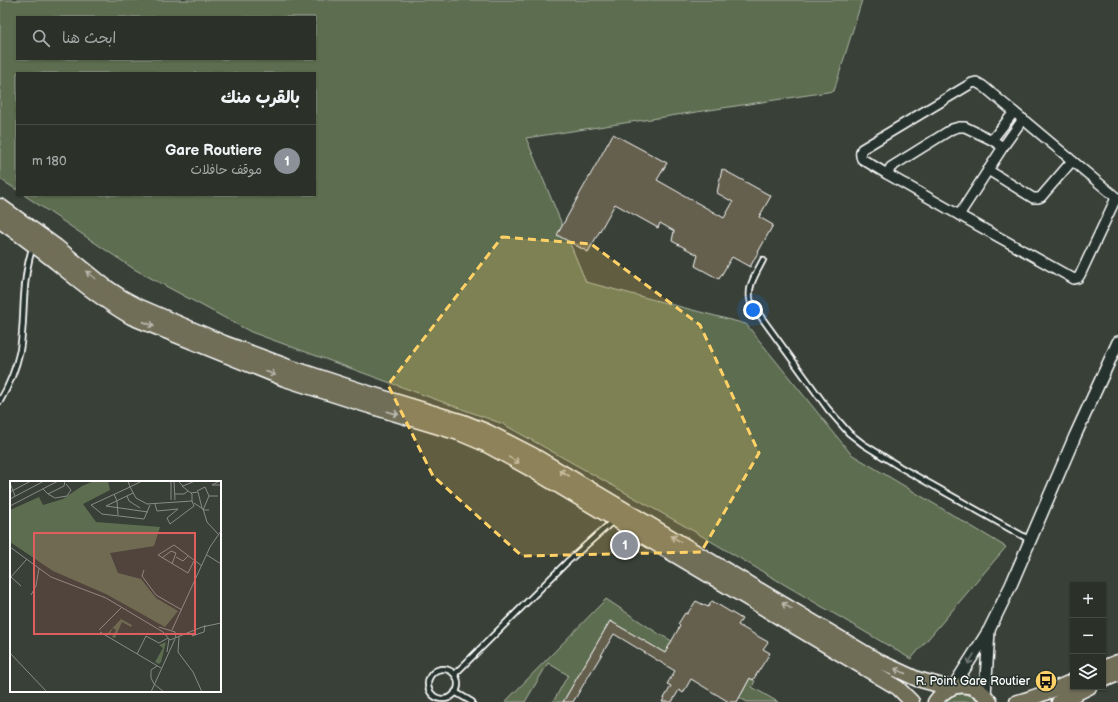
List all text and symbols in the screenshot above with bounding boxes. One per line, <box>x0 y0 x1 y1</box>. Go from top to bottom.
search box <box>16 16 316 60</box>
icon: search <box>30 27 52 49</box>
text: ابحث هنا <box>62 29 116 48</box>
text: بالقرب منك <box>221 88 300 108</box>
text: Gare Routiere <box>165 141 262 160</box>
text: 180 m <box>32 153 67 169</box>
text: 1 <box>284 153 290 169</box>
text: موقف حافلات <box>190 162 262 178</box>
one-way arrow <box>86 270 97 279</box>
your location <box>743 300 763 320</box>
one-way arrow <box>143 321 155 328</box>
one-way arrow <box>263 370 275 378</box>
one-way arrow <box>387 410 399 418</box>
one-way arrow <box>508 456 520 464</box>
one-way arrow <box>558 469 570 477</box>
inset map <box>10 481 221 692</box>
pin: 1 <box>612 530 638 560</box>
one-way arrow <box>670 535 682 543</box>
map controls <box>1070 582 1106 690</box>
button: + <box>1070 582 1106 618</box>
one-way arrow <box>782 602 793 610</box>
button: − <box>1070 618 1106 654</box>
one-way arrow <box>967 653 975 664</box>
button: layers <box>1070 654 1106 690</box>
one-way arrow <box>894 667 906 674</box>
bus stop icon: R. Point Gare Routier <box>1033 668 1059 694</box>
place label: R. Point Gare Routier <box>915 674 1031 689</box>

